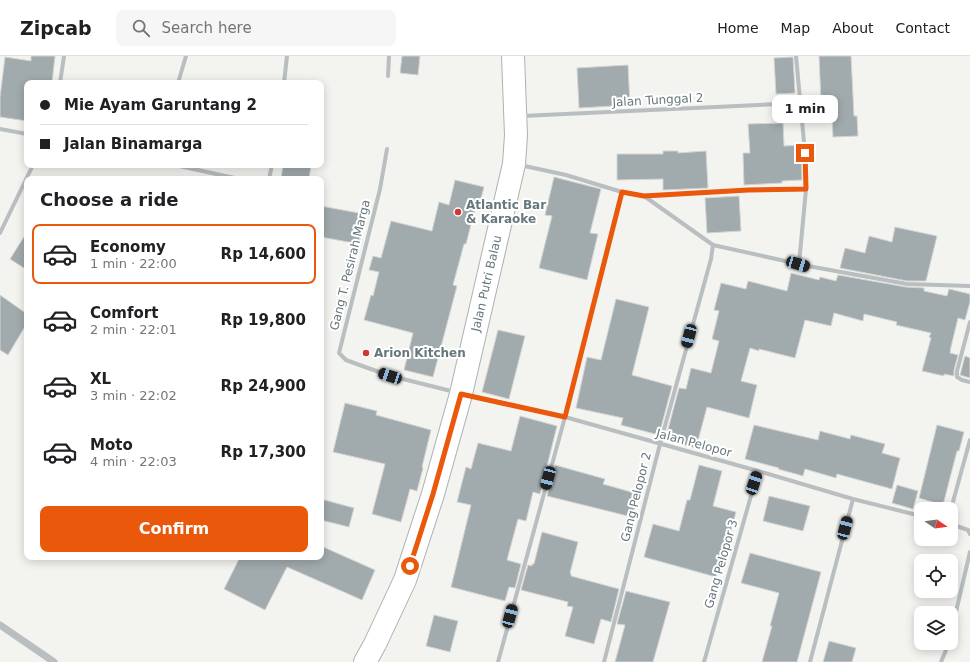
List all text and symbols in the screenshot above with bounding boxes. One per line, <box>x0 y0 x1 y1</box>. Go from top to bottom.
search box <box>116 10 396 46</box>
text: Zipcab <box>20 17 92 39</box>
icon: search <box>130 17 152 39</box>
text: Search here <box>162 19 252 37</box>
text: Home <box>717 20 759 36</box>
text: Map <box>781 20 810 36</box>
text: About <box>832 20 874 36</box>
text: Contact <box>896 20 950 36</box>
street label: Jalan Tunggal 2 <box>611 91 704 109</box>
callout: 1 min <box>772 95 838 123</box>
text: Mie Ayam Garuntang 2 <box>64 96 257 114</box>
text: 1 min <box>785 101 825 116</box>
text: Jalan Binamarga <box>64 135 202 153</box>
route end <box>796 144 814 162</box>
text: Choose a ride <box>40 189 179 210</box>
street label: Gang T. Pesirah Marga <box>327 198 373 332</box>
place label: Atlantic Bar & Karaoke <box>466 198 546 226</box>
marker: Atlantic Bar & Karaoke <box>453 207 463 217</box>
street label: Jalan Putri Balau <box>468 234 504 334</box>
icon: car <box>42 236 78 272</box>
text: Economy <box>90 238 166 256</box>
text: Rp 14,600 <box>221 245 306 263</box>
car <box>785 255 811 273</box>
text: 1 min · 22:00 <box>90 256 177 271</box>
icon: car <box>42 302 78 338</box>
text: Comfort <box>90 304 158 322</box>
text: Rp 19,800 <box>221 311 306 329</box>
text: 2 min · 22:01 <box>90 322 177 337</box>
car <box>680 323 698 349</box>
place label: Arion Kitchen <box>374 346 466 360</box>
marker: Arion Kitchen <box>361 348 371 358</box>
car <box>377 367 403 385</box>
icon: car <box>42 368 78 404</box>
text: XL <box>90 370 111 388</box>
text: Rp 24,900 <box>221 377 306 395</box>
text: 3 min · 22:02 <box>90 388 177 403</box>
street label: Jalan Pelopor <box>654 426 733 460</box>
icon: car <box>42 434 78 470</box>
text: Moto <box>90 436 133 454</box>
text: Rp 17,300 <box>221 443 306 461</box>
street label: Gang Pelopor 2 <box>618 451 654 543</box>
text: 4 min · 22:03 <box>90 454 177 469</box>
car <box>539 465 557 491</box>
car <box>745 470 763 496</box>
north arrow <box>914 502 958 546</box>
map controls <box>914 502 958 650</box>
button: Confirm <box>40 506 308 552</box>
car <box>836 515 854 541</box>
street label: Gang Pelopor 3 <box>702 518 740 610</box>
button: locate <box>914 554 958 598</box>
route start <box>401 557 419 575</box>
car <box>501 603 519 629</box>
button: layers <box>914 606 958 650</box>

